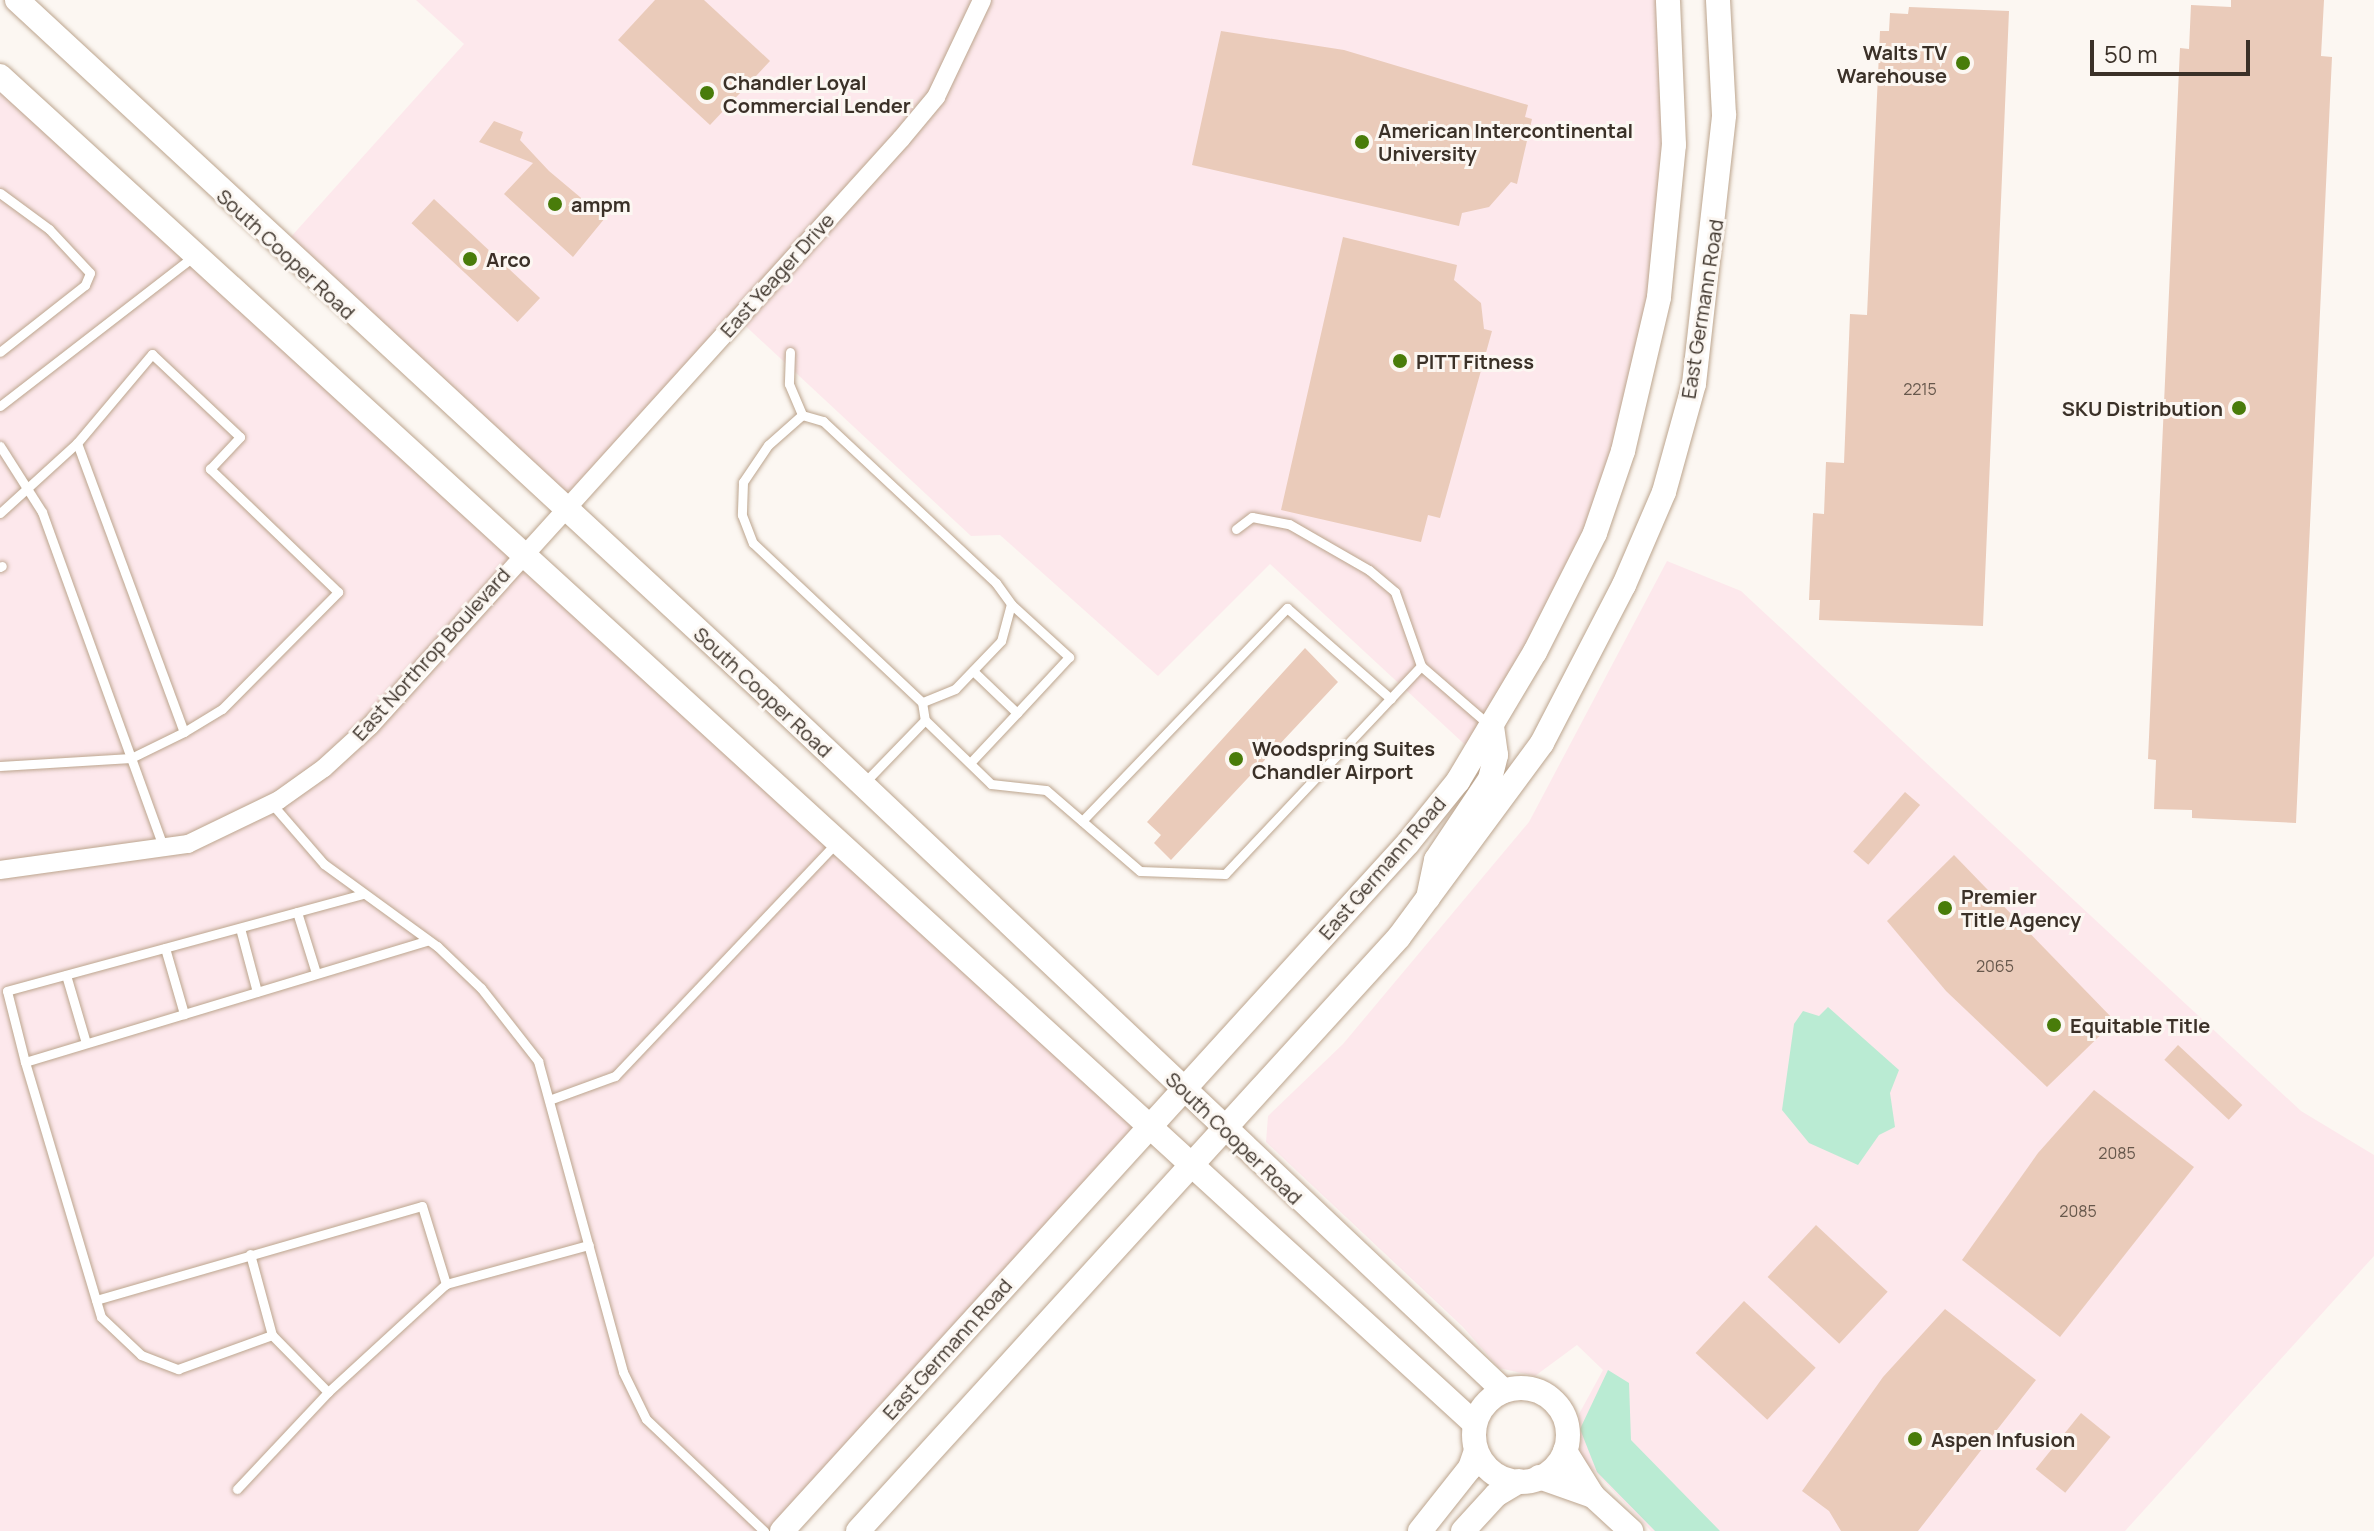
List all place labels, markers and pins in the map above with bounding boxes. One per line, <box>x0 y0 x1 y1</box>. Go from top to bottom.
place label: Walts TV Warehouse <box>1837 40 1947 87</box>
marker: Walts TV Warehouse <box>1954 54 1972 72</box>
place label: Chandler Loyal Commercial Lender <box>723 70 911 117</box>
marker: Chandler Loyal Commercial Lender <box>698 84 716 102</box>
place label: American Intercontinental University <box>1378 118 1633 165</box>
marker: American Intercontinental University <box>1353 133 1371 151</box>
place label: ampm <box>571 192 631 216</box>
marker: ampm <box>546 195 564 213</box>
place label: Arco <box>486 247 531 271</box>
marker: Arco <box>461 250 479 268</box>
place label: PITT Fitness <box>1416 349 1535 373</box>
marker: PITT Fitness <box>1391 352 1409 370</box>
place label: SKU Distribution <box>2062 396 2223 420</box>
marker: SKU Distribution <box>2230 399 2248 417</box>
place label: Woodspring Suites Chandler Airport <box>1252 736 1435 783</box>
marker: Woodspring Suites Chandler Airport <box>1227 750 1245 768</box>
place label: Premier Title Agency <box>1961 884 2081 931</box>
marker: Premier Title Agency <box>1936 899 1954 917</box>
place label: Equitable Title <box>2070 1013 2210 1037</box>
marker: Equitable Title <box>2045 1016 2063 1034</box>
place label: Aspen Infusion <box>1931 1427 2075 1451</box>
marker: Aspen Infusion <box>1906 1430 1924 1448</box>

